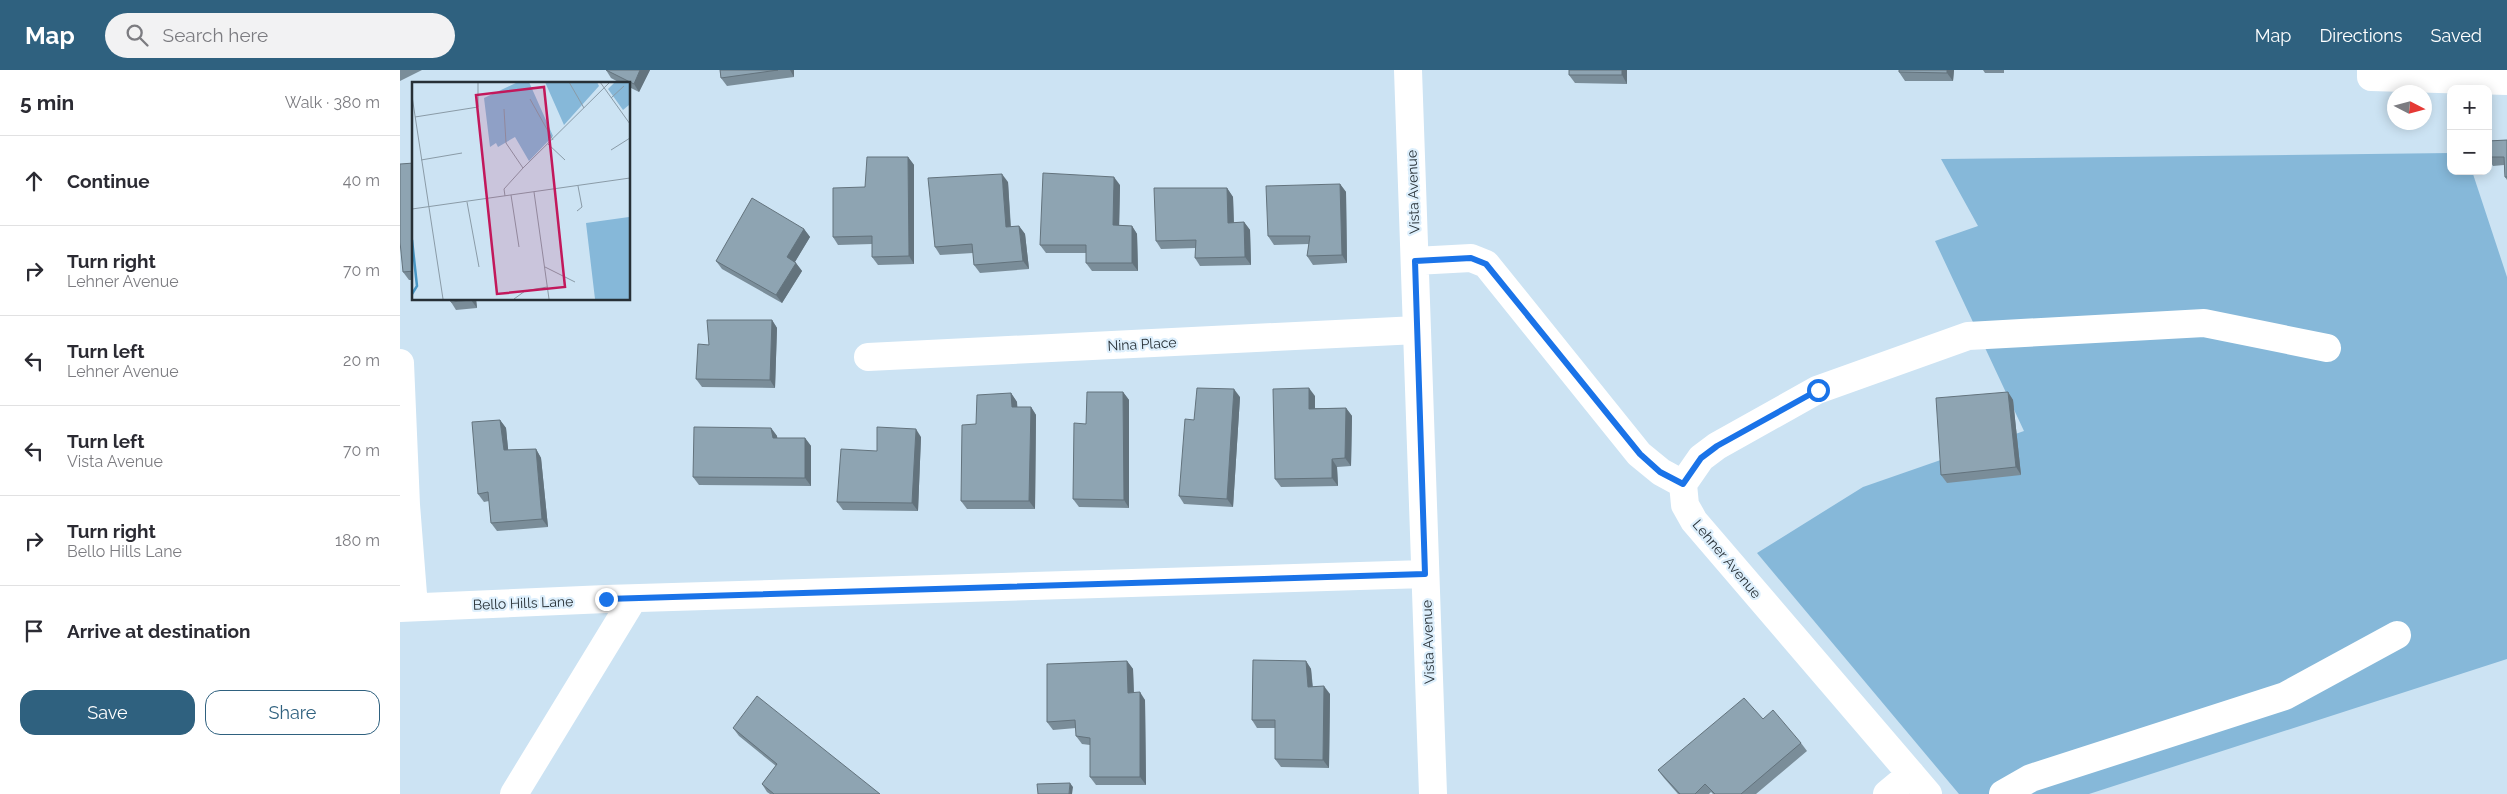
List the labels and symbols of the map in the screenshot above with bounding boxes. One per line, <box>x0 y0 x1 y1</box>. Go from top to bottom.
inset map <box>412 82 630 300</box>
north arrow <box>2387 85 2432 130</box>
street label: Vista Avenue <box>1404 150 1422 234</box>
street label: Nina Place <box>1107 334 1177 354</box>
route start <box>1807 379 1830 402</box>
street label: Lehner Avenue <box>1689 516 1765 602</box>
route end <box>595 588 618 611</box>
street label: Bello Hills Lane <box>472 593 574 613</box>
street label: Vista Avenue <box>1419 600 1437 684</box>

